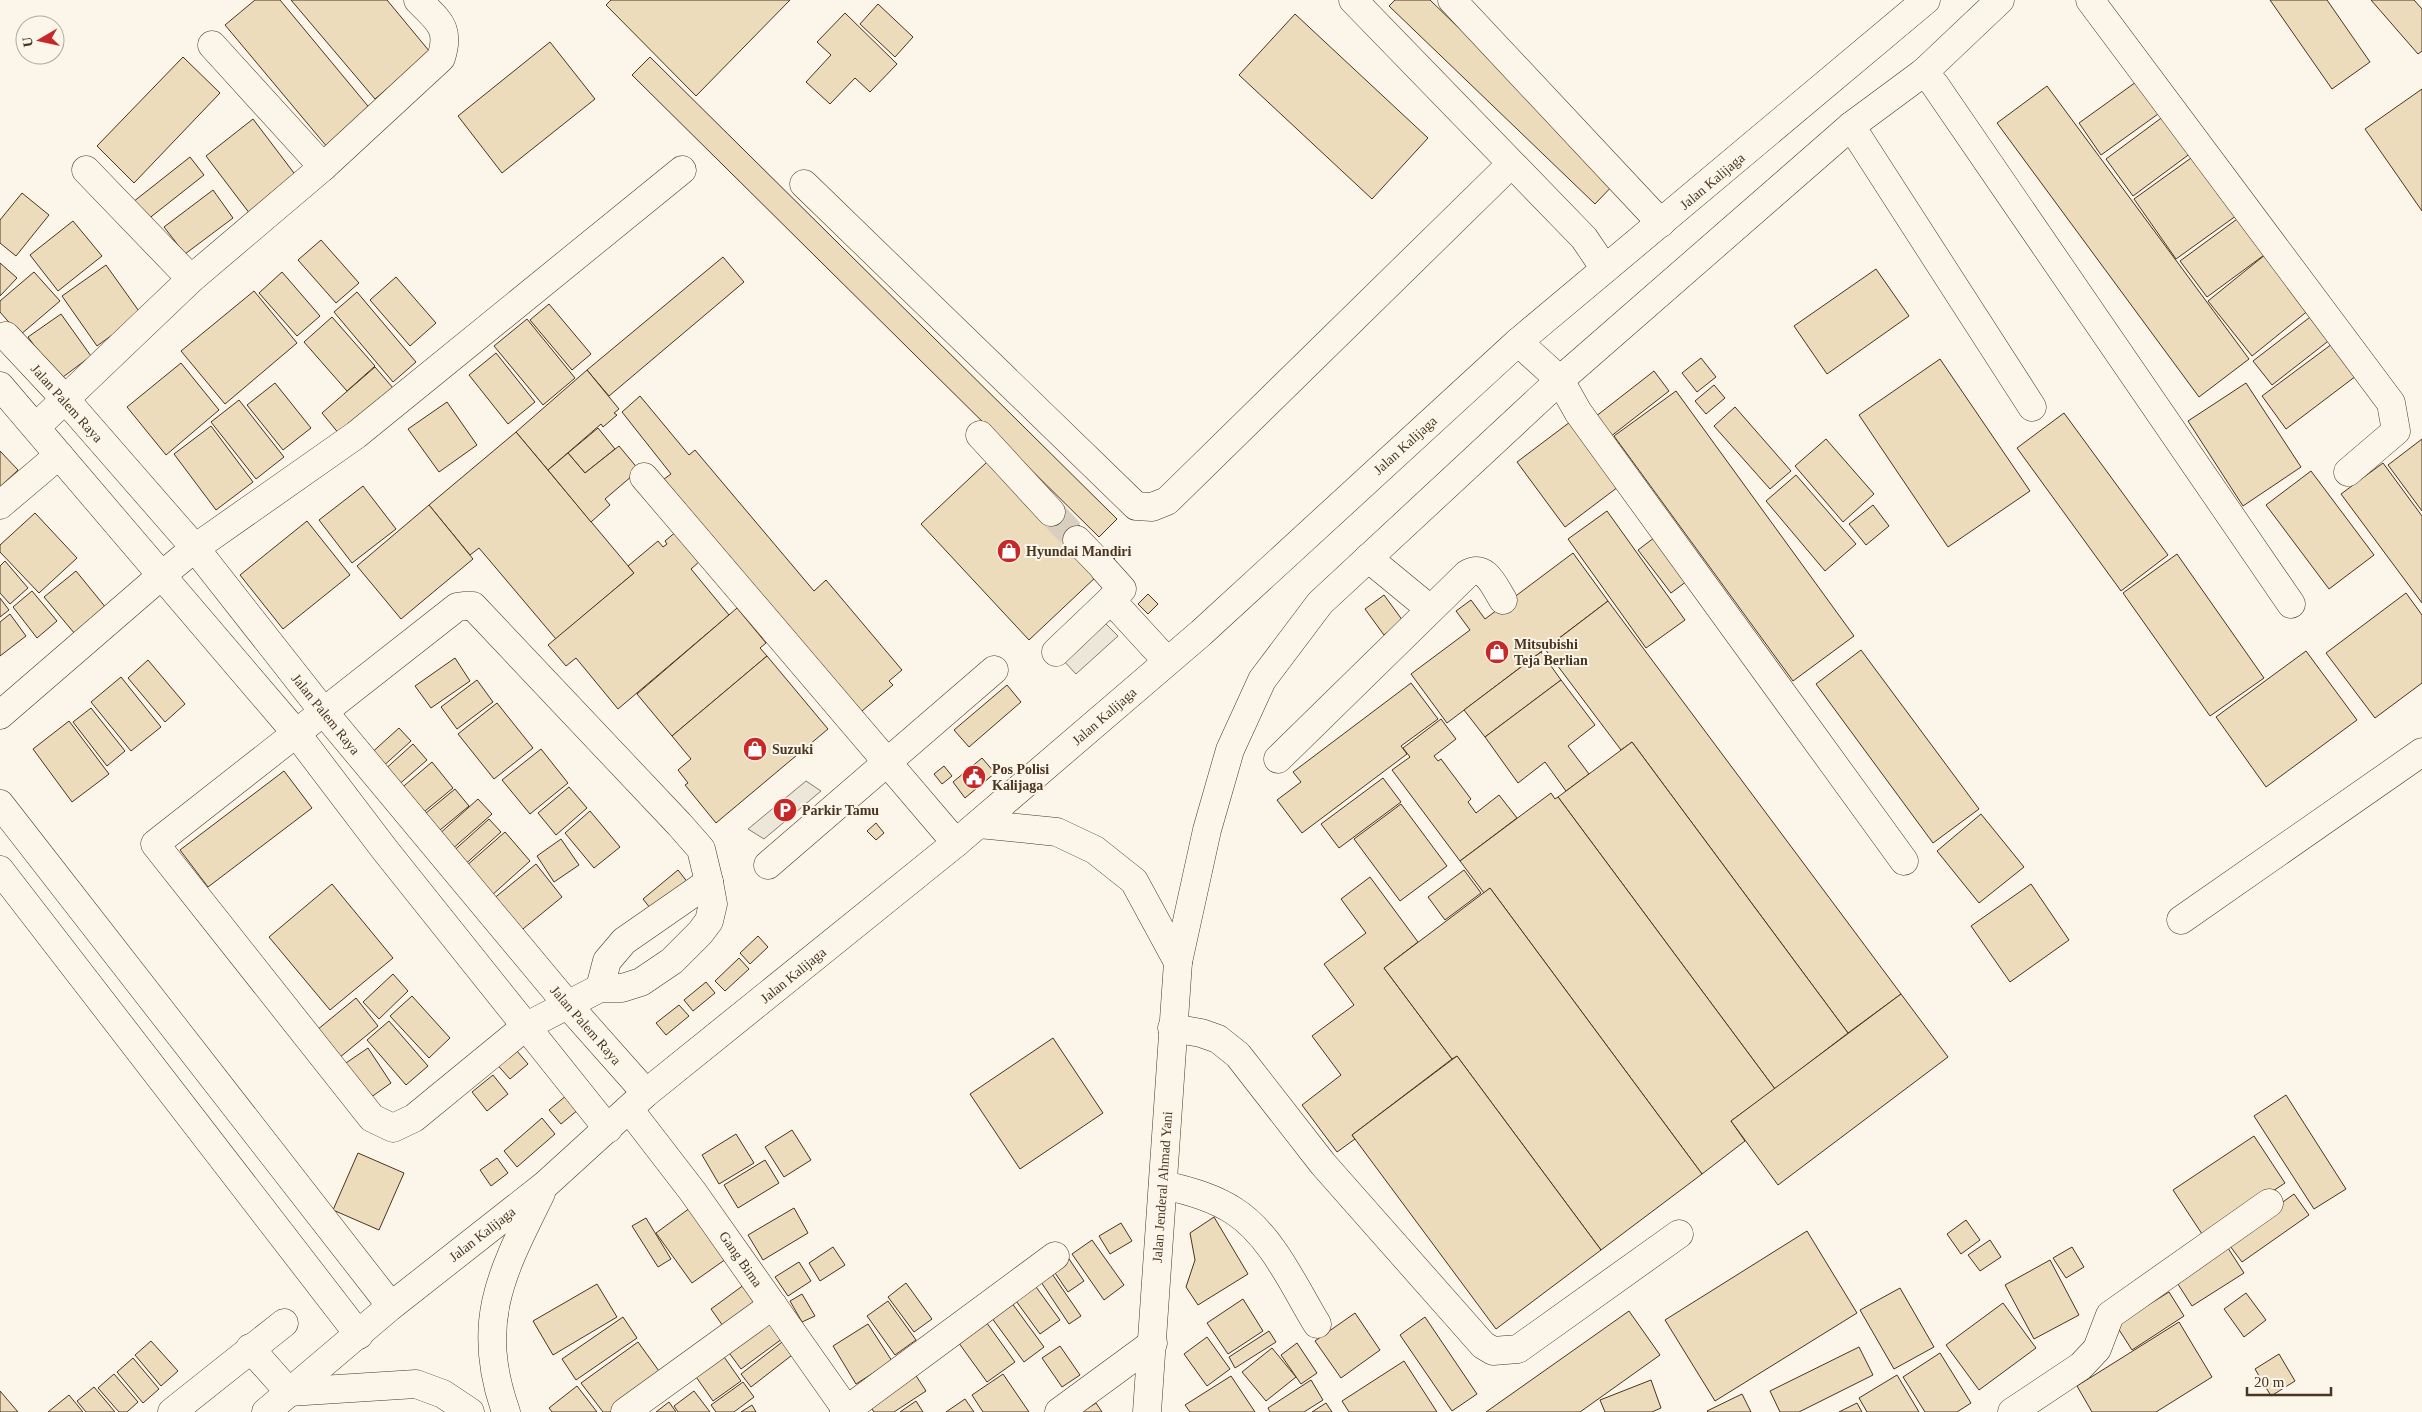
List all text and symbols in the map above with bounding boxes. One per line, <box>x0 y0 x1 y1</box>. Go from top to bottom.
north arrow <box>15 15 65 65</box>
text: U <box>19 36 36 48</box>
street label: Jalan Kalijaga <box>1677 150 1748 213</box>
street label: Jalan Palem Raya <box>28 361 106 446</box>
street label: Jalan Kalijaga <box>1371 413 1441 478</box>
shop icon: Hyundai Mandiri <box>996 538 1022 564</box>
place label: Hyundai Mandiri <box>1026 544 1132 559</box>
place label: Mitsubishi Teja Berlian <box>1514 637 1588 668</box>
shop icon: Mitsubishi Teja Berlian <box>1484 639 1510 665</box>
street label: Jalan Palem Raya <box>288 671 363 758</box>
street label: Jalan Kalijaga <box>1069 684 1140 748</box>
shop icon: Suzuki <box>742 736 768 762</box>
place label: Suzuki <box>772 742 813 757</box>
place label: Pos Polisi Kalijaga <box>992 762 1049 793</box>
public building icon: Pos Polisi Kalijaga <box>961 764 987 790</box>
parking icon: Parkir Tamu <box>772 797 798 823</box>
place label: Parkir Tamu <box>802 803 879 818</box>
street label: Jalan Kalijaga <box>758 944 830 1006</box>
street label: Jalan Palem Raya <box>547 983 624 1068</box>
street label: Jalan Jenderal Ahmad Yani <box>1150 1111 1175 1263</box>
street label: Jalan Kalijaga <box>446 1203 519 1265</box>
street label: Gang Bima <box>716 1229 766 1291</box>
scale bar <box>2247 1364 2331 1396</box>
text: 20 m <box>2254 1374 2285 1390</box>

